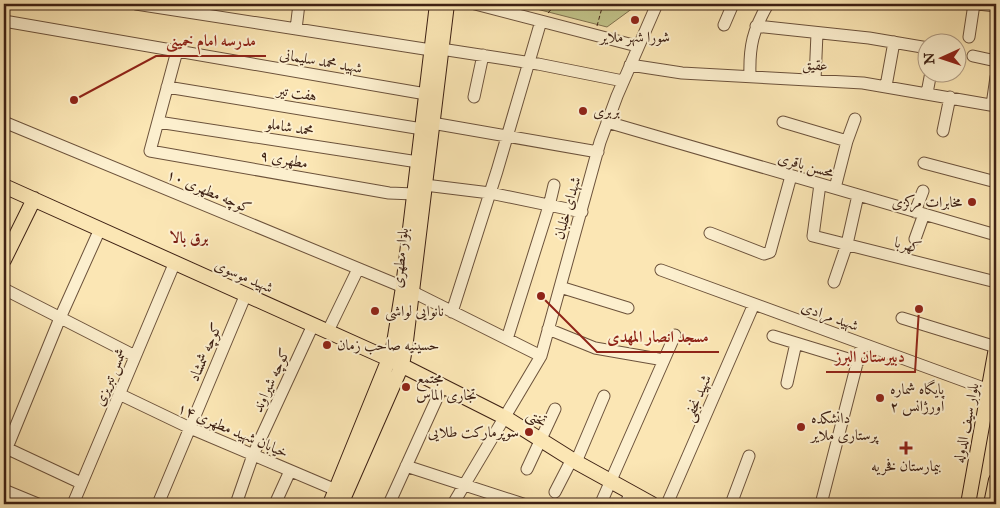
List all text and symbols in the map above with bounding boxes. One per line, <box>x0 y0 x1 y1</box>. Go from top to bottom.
marker: شورا شهر ملایر <box>629 14 641 26</box>
callout: مدرسه امام خمینی <box>156 25 266 56</box>
place label: شورا شهر ملایر <box>598 28 670 47</box>
text: مدرسه امام خمینی <box>166 31 256 55</box>
north arrow <box>918 32 968 82</box>
street label: شهید محمد سلیمانی <box>278 45 364 78</box>
text: N <box>921 52 938 65</box>
street label: عقیق <box>802 55 828 75</box>
street label: هفت تیر <box>274 81 318 105</box>
place label: بربری <box>593 102 620 120</box>
marker: بربری <box>577 105 589 117</box>
street label: محمد شاملو <box>263 114 315 140</box>
street label: مطهری ۹ <box>258 146 309 173</box>
street label: محسن باقری <box>776 148 836 183</box>
street label: کوچه مطهری ۱۰ <box>163 165 254 219</box>
street label: شهدای خلبان <box>549 174 586 242</box>
place label: مخابرات مرکزی <box>891 193 962 213</box>
marker: مخابرات مرکزی <box>966 196 978 208</box>
street label: بلوار مطهری <box>388 227 413 289</box>
district label: برق بالا <box>169 228 209 247</box>
street label: کهربا <box>892 233 923 258</box>
street label: شهید موسوی <box>212 255 276 298</box>
street label: شهید مرادی <box>798 297 861 337</box>
place label: نانوایی لواشی <box>385 302 444 322</box>
marker: نانوایی لواشی <box>369 305 381 317</box>
street label: کوچه شمشاد <box>185 320 227 385</box>
callout: مسجد انصار المهدی <box>597 321 719 352</box>
text: مسجد انصار المهدی <box>607 327 709 346</box>
place label: حسینیه صاحب زمان <box>337 336 439 355</box>
marker: حسینیه صاحب زمان <box>321 339 333 351</box>
callout: دبیرستان البرز <box>826 341 915 372</box>
street label: شمس تبریزی <box>90 345 131 409</box>
street label: کوچه شیراوند <box>248 345 296 416</box>
text: دبیرستان البرز <box>833 347 905 367</box>
place label: مجتمع تجاری الماس <box>416 369 477 404</box>
street label: شهید نجفی <box>679 372 717 425</box>
place label: پایگاه شماره ۲ اورژانس <box>890 379 945 416</box>
marker: مجتمع تجاری الماس <box>400 381 412 393</box>
street label: بلوار سیف الدوله <box>949 381 983 465</box>
marker: پایگاه شماره ۲ اورژانس <box>874 392 886 404</box>
street label: خیابان شهید مطهری ۱۴ <box>175 399 291 462</box>
street label: تختی <box>523 405 550 433</box>
place label: دانشکده پرستاری ملایر <box>809 409 879 445</box>
marker: دانشکده پرستاری ملایر <box>795 421 807 433</box>
place label: سوپرمارکت طلایی <box>428 423 519 442</box>
marker: سوپرمارکت طلایی <box>523 426 535 438</box>
marker: بیمارستان فخریه <box>899 441 913 455</box>
place label: بیمارستان فخریه <box>871 457 942 476</box>

